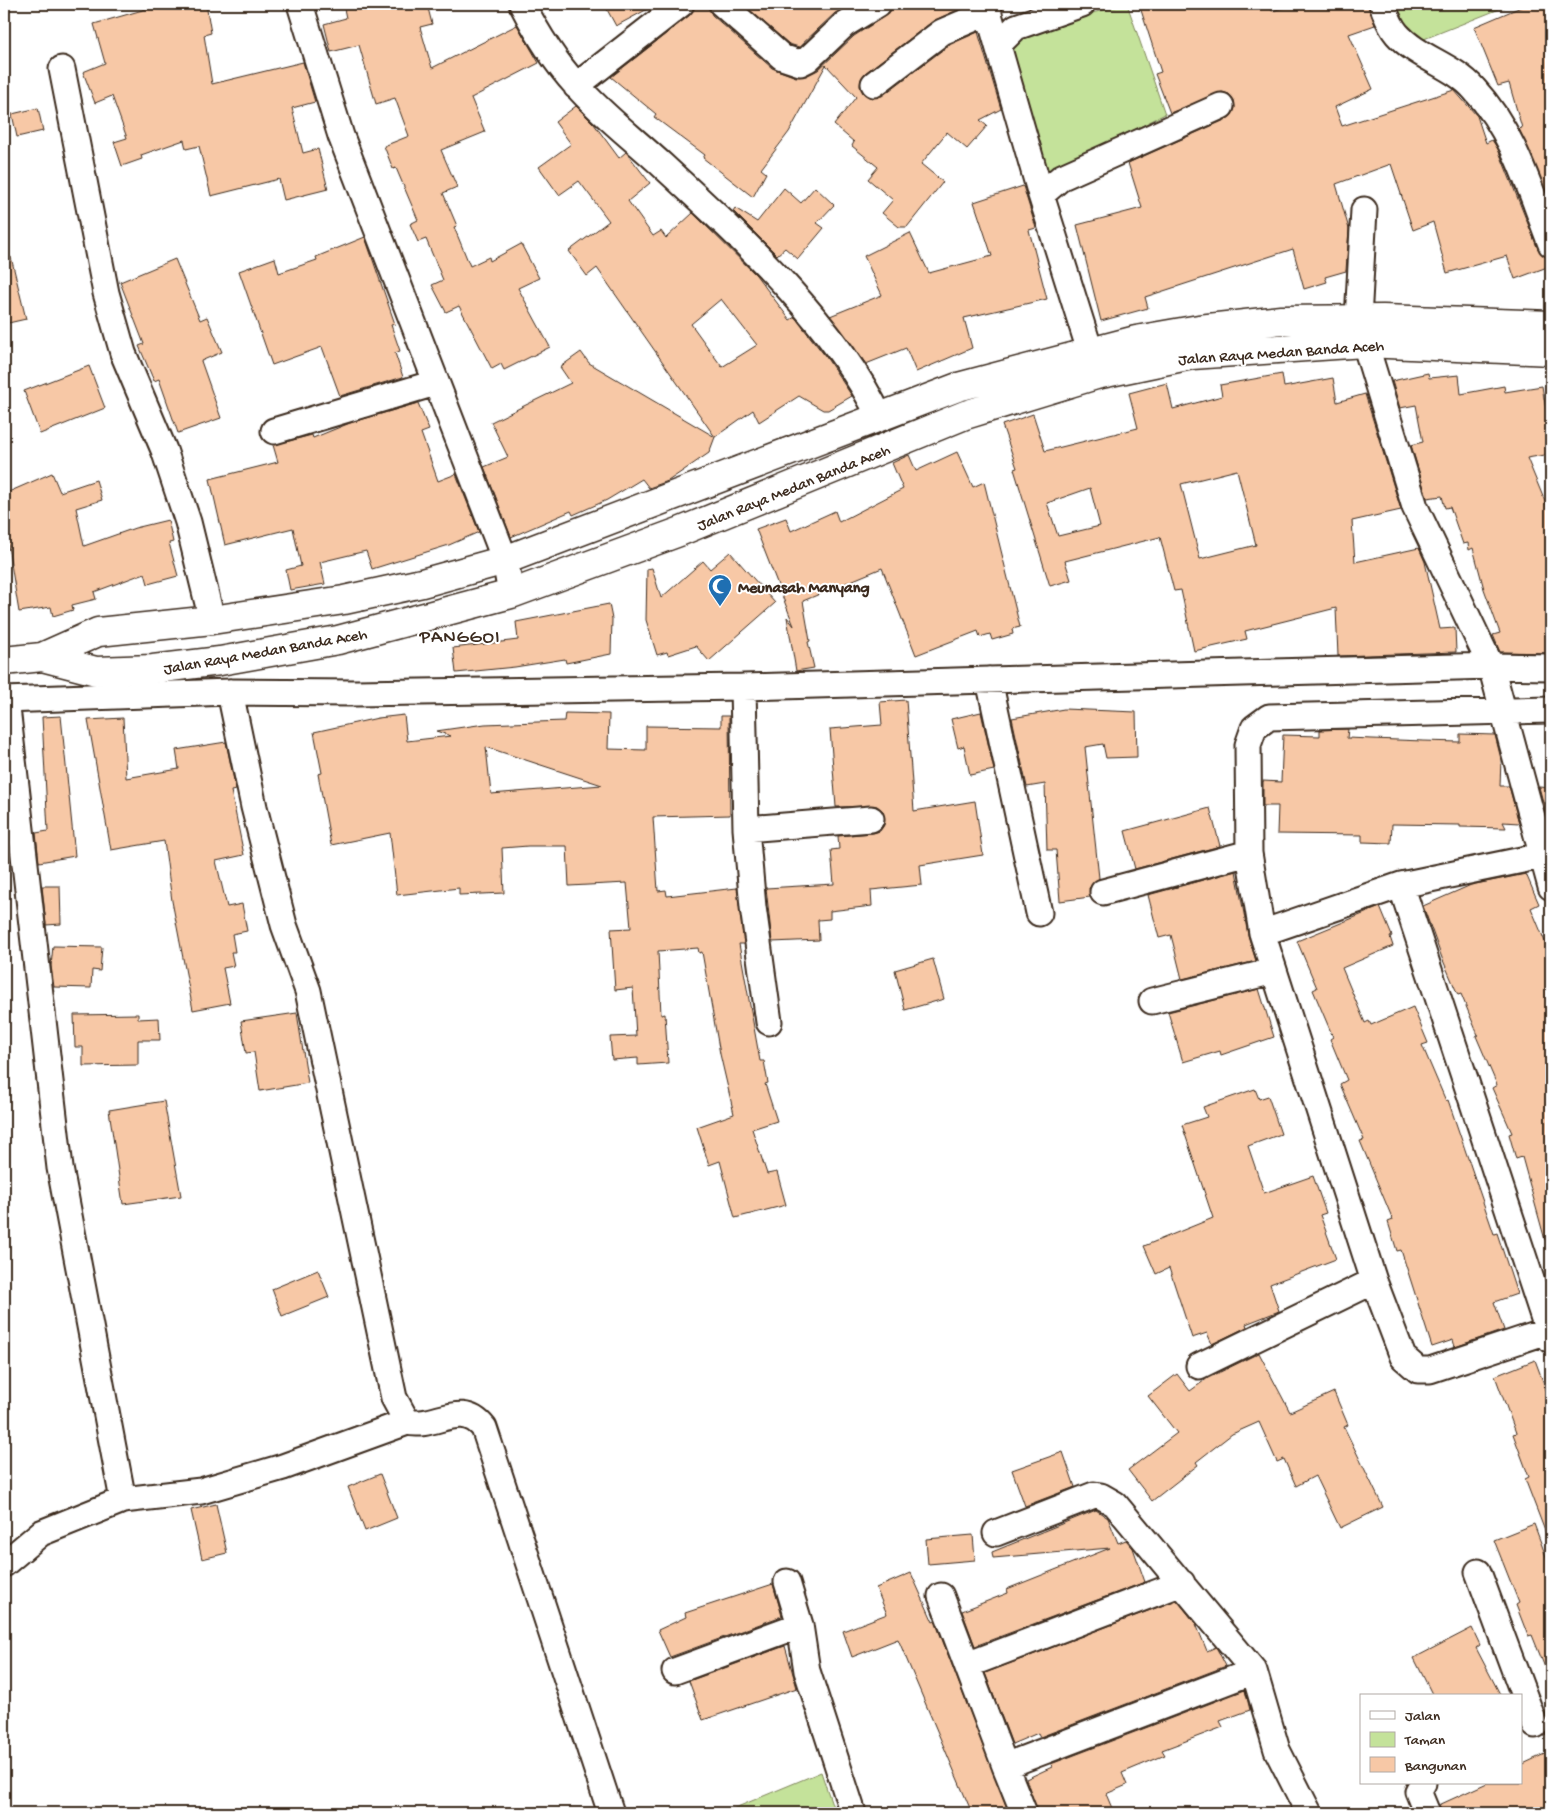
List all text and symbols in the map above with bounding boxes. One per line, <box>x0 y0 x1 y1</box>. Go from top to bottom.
street label: Jalan Raya Medan Banda Aceh <box>1178 338 1385 371</box>
street label: Jalan Raya Medan Banda Aceh <box>695 442 894 537</box>
mosque icon: Meunasah Manyang <box>707 573 733 607</box>
place label: Meunasah Manyang <box>738 580 870 599</box>
street label: Jalan Raya Medan Banda Aceh <box>162 626 369 681</box>
district label: PANGGOI <box>418 627 501 650</box>
legend <box>1360 1694 1522 1784</box>
text: Jalan <box>1405 1708 1440 1726</box>
text: Taman <box>1404 1732 1445 1750</box>
text: Bangunan <box>1404 1758 1466 1776</box>

